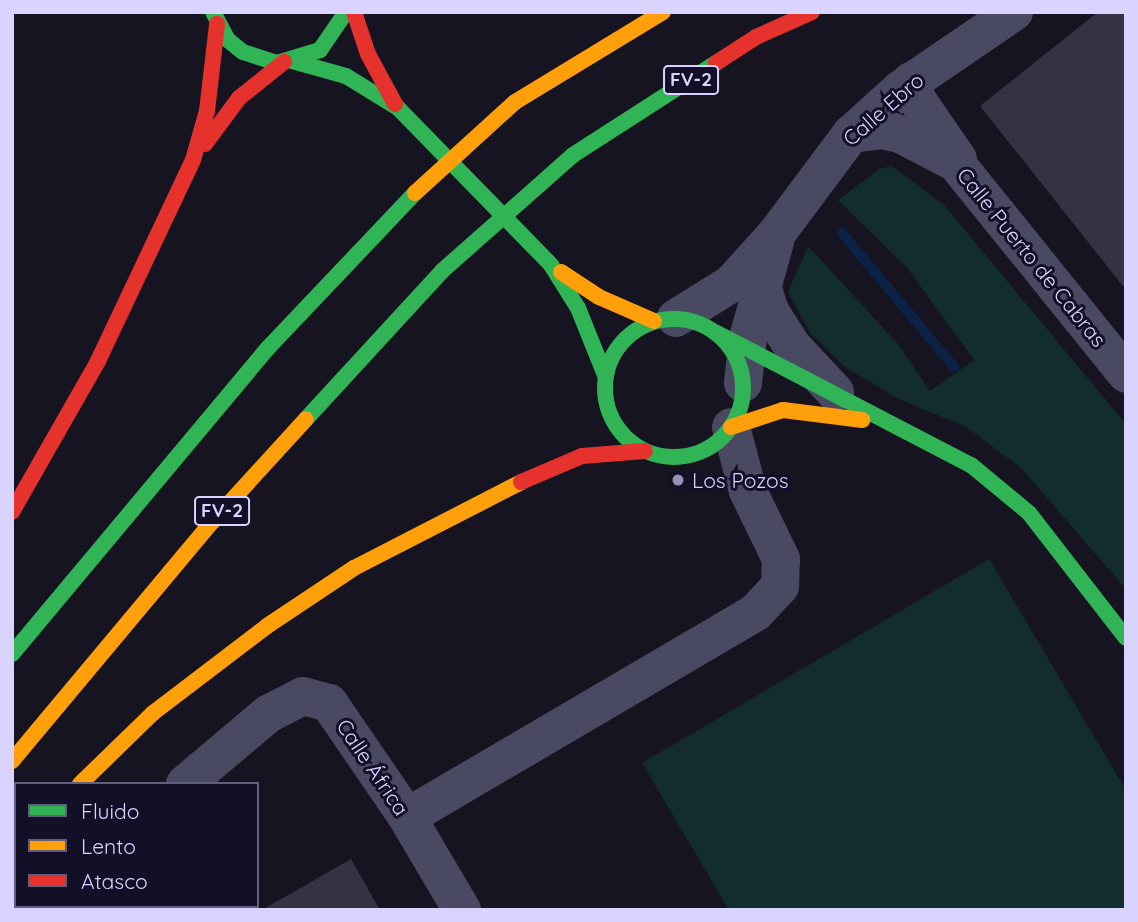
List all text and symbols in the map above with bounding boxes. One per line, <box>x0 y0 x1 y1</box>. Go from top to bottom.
road number: FV-2 <box>663 64 719 96</box>
street label: Calle Ebro <box>838 67 928 151</box>
street label: Calle Puerto de Cabras <box>952 162 1112 352</box>
place label: Los Pozos <box>692 467 789 493</box>
marker: Los Pozos <box>670 472 686 488</box>
road number: FV-2 <box>194 496 250 526</box>
street label: Calle África <box>332 714 414 820</box>
legend <box>14 782 259 908</box>
text: Fluido <box>81 798 139 824</box>
text: Lento <box>81 833 136 859</box>
text: Atasco <box>81 868 148 894</box>

